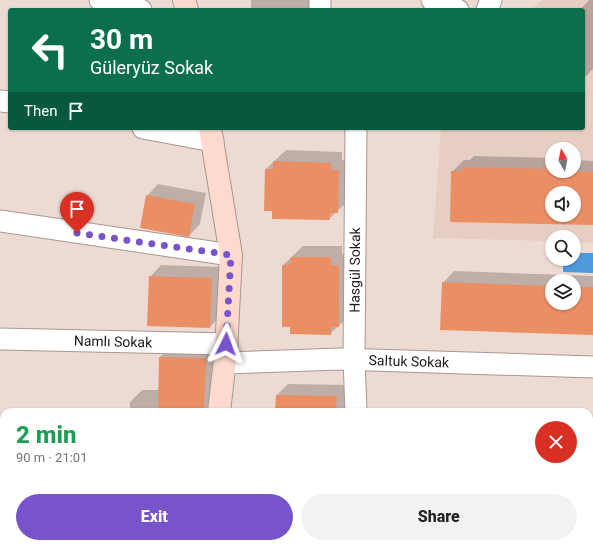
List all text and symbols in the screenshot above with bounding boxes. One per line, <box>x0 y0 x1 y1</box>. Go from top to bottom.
text: 30 m <box>90 23 153 56</box>
icon: left <box>24 24 76 76</box>
text: Güleryüz Sokak <box>90 57 213 78</box>
icon: arrive <box>65 100 87 122</box>
text: Then <box>24 102 57 120</box>
north arrow <box>545 142 581 178</box>
map controls <box>545 142 581 310</box>
button: sound <box>545 186 581 222</box>
pin <box>60 192 94 233</box>
icon: arrive <box>66 198 88 220</box>
street label: Hasgül Sokak <box>346 226 363 313</box>
button: search <box>545 230 581 266</box>
button: layers <box>545 274 581 310</box>
position arrow <box>205 323 247 365</box>
street label: Namlı Sokak <box>74 333 153 350</box>
street label: Saltuk Sokak <box>368 352 450 370</box>
text: 2 min <box>16 421 77 449</box>
button: close <box>535 421 577 463</box>
text: 90 m · 21:01 <box>16 450 87 465</box>
button: Exit <box>16 494 293 540</box>
button: Share <box>301 494 577 540</box>

